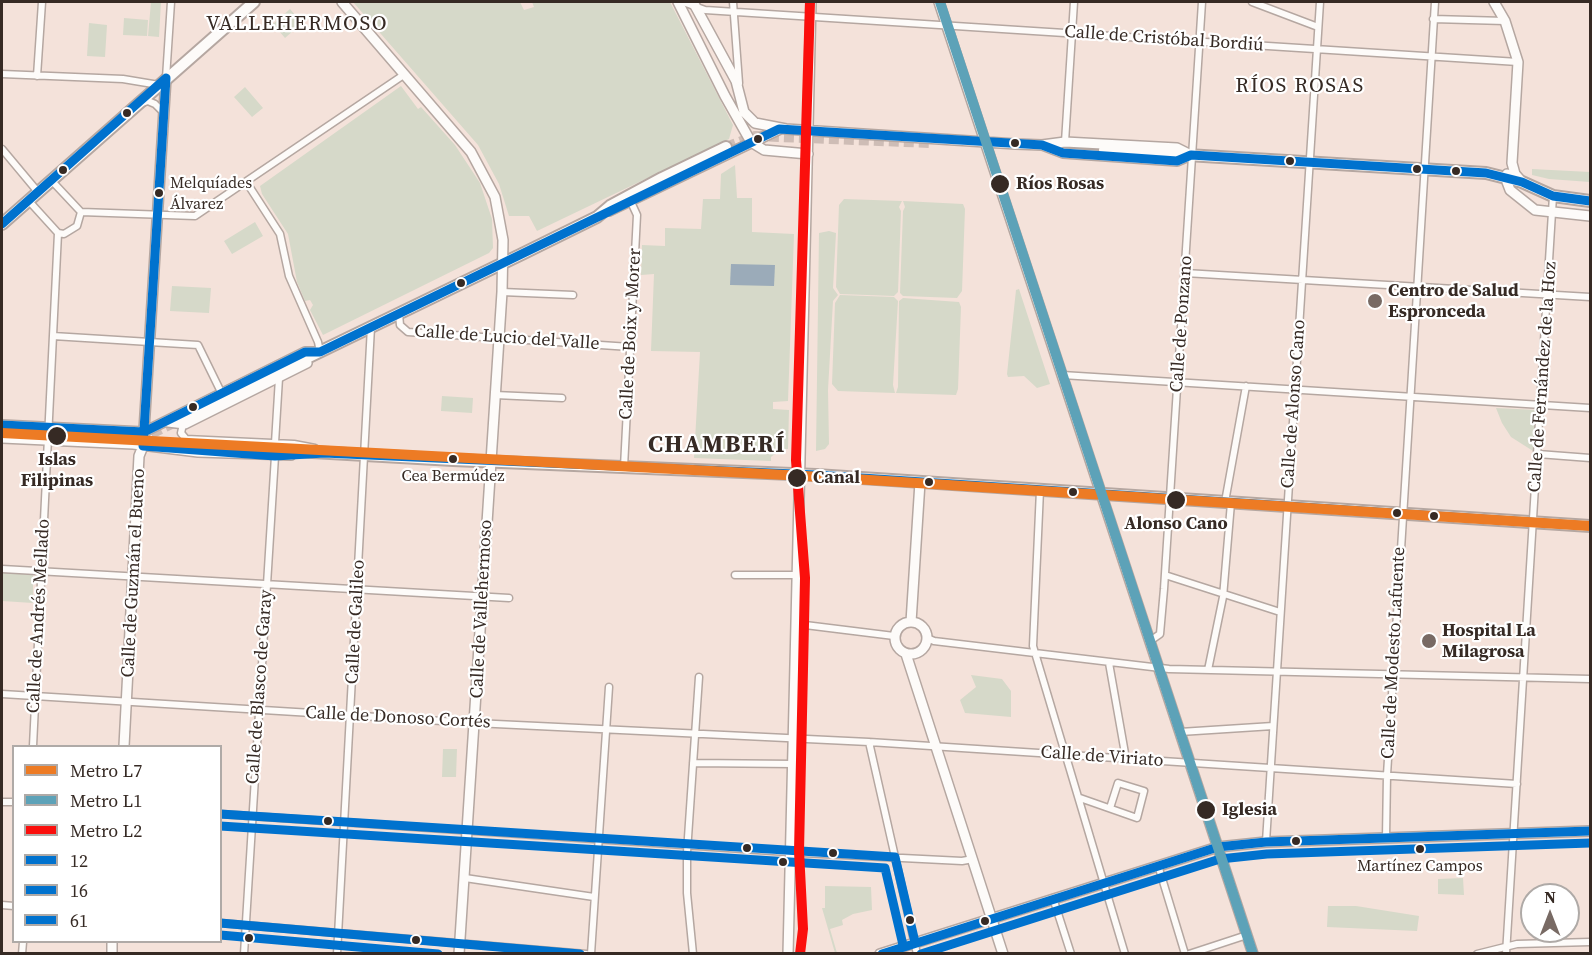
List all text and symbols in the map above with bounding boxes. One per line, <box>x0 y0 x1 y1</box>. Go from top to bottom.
district label: VALLEHERMOSO <box>206 12 388 38</box>
street label: Calle de Cristóbal Bordiú <box>1064 21 1264 57</box>
district label: RÍOS ROSAS <box>1235 74 1365 100</box>
unlabelled marker <box>121 107 133 119</box>
unlabelled marker <box>752 133 764 145</box>
unlabelled marker <box>1009 137 1021 149</box>
unlabelled marker <box>1284 155 1296 167</box>
unlabelled marker <box>1411 163 1423 175</box>
unlabelled marker <box>57 164 69 176</box>
unlabelled marker <box>1450 165 1462 177</box>
marker: Ríos Rosas <box>989 173 1011 195</box>
place label: Ríos Rosas <box>1016 173 1104 195</box>
place label: Melquíades Álvarez <box>170 174 252 212</box>
marker: Melquíades Álvarez <box>153 187 165 199</box>
street label: Calle de Boix y Morer <box>616 248 646 420</box>
street label: Calle de Ponzano <box>1166 255 1198 393</box>
street label: Calle de Fernández de la Hoz <box>1524 261 1562 493</box>
unlabelled marker <box>455 277 467 289</box>
place label: Centro de Salud Espronceda <box>1388 280 1519 322</box>
marker: Centro de Salud Espronceda <box>1366 292 1384 310</box>
street label: Calle de Alonso Cano <box>1277 319 1311 489</box>
street label: Calle de Lucio del Valle <box>414 321 600 355</box>
unlabelled marker <box>187 401 199 413</box>
marker: Islas Filipinas <box>46 425 68 447</box>
district label: CHAMBERÍ <box>648 432 786 460</box>
place label: Islas Filipinas <box>21 449 93 492</box>
marker: Cea Bermúdez <box>447 453 459 465</box>
place label: Cea Bermúdez <box>402 467 504 487</box>
marker: Canal <box>786 467 808 489</box>
place label: Canal <box>813 467 860 489</box>
street label: Calle de Guzmán el Bueno <box>118 468 150 678</box>
unlabelled marker <box>923 476 935 488</box>
unlabelled marker <box>1067 486 1079 498</box>
marker: Alonso Cano <box>1165 489 1187 511</box>
unlabelled marker <box>1391 507 1403 519</box>
unlabelled marker <box>1428 510 1440 522</box>
place label: Alonso Cano <box>1124 513 1228 535</box>
street label: Calle de Andrés Mellado <box>23 518 55 714</box>
street label: Calle de Vallehermoso <box>467 519 497 699</box>
street label: Calle de Modesto Lafuente <box>1378 546 1410 760</box>
street label: Calle de Galileo <box>342 559 370 685</box>
street label: Calle de Blasco de Garay <box>242 589 278 785</box>
place label: Hospital La Milagrosa <box>1442 620 1536 662</box>
marker: Hospital La Milagrosa <box>1420 632 1438 650</box>
street label: Calle de Donoso Cortés <box>305 702 491 734</box>
street label: Calle de Viriato <box>1040 742 1164 772</box>
legend <box>12 745 222 943</box>
text: Metro L7 <box>70 758 142 783</box>
text: Metro L1 <box>70 788 142 813</box>
marker: Iglesia <box>1195 799 1217 821</box>
place label: Iglesia <box>1222 799 1277 821</box>
unlabelled marker <box>322 815 334 827</box>
text: Metro L2 <box>70 818 142 843</box>
unlabelled marker <box>1290 835 1302 847</box>
unlabelled marker <box>741 842 753 854</box>
marker: Martínez Campos <box>1414 843 1426 855</box>
unlabelled marker <box>827 847 839 859</box>
text: 12 <box>70 848 88 873</box>
unlabelled marker <box>777 856 789 868</box>
place label: Martínez Campos <box>1357 857 1483 877</box>
text: 16 <box>70 878 88 903</box>
north arrow <box>1520 883 1580 943</box>
text: N <box>1544 886 1556 908</box>
text: 61 <box>70 908 88 933</box>
unlabelled marker <box>904 914 916 926</box>
unlabelled marker <box>979 915 991 927</box>
unlabelled marker <box>243 932 255 944</box>
unlabelled marker <box>410 934 422 946</box>

